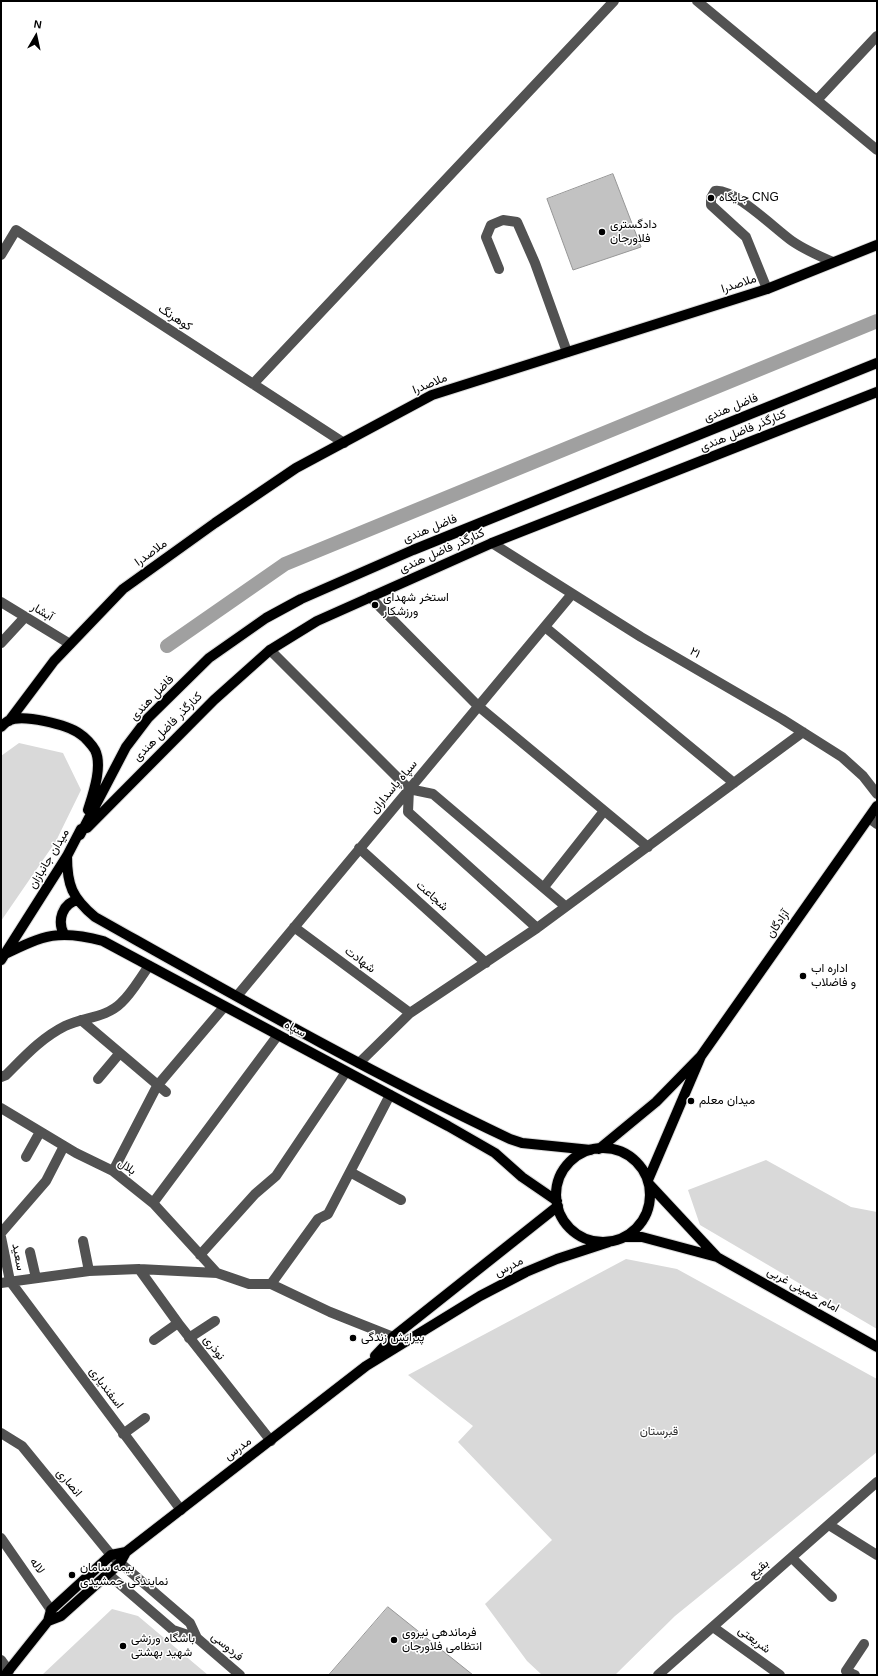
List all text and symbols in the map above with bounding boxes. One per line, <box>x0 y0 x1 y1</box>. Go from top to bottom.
north arrow <box>16 16 56 56</box>
text: N <box>33 18 43 31</box>
place label: جایگاه CNG <box>719 191 779 205</box>
marker: جایگاه CNG <box>706 193 716 203</box>
place label: دادگستری فلاورجان <box>610 218 657 246</box>
marker: دادگستری فلاورجان <box>597 227 607 237</box>
street label: ملاصدرا <box>720 272 758 296</box>
street label: کوهرنگ <box>155 302 195 334</box>
street label: ملاصدرا <box>411 371 449 397</box>
street label: فاضل هندی <box>702 391 760 425</box>
street label: کنارگذر فاضل هندی <box>698 407 788 455</box>
street label: فاضل هندی <box>401 512 459 546</box>
street label: کنارگذر فاضل هندی <box>397 526 487 576</box>
street label: ملاصدرا <box>132 537 170 569</box>
place label: استخر شهدای ورزشکار <box>383 591 449 619</box>
street label: آبشار <box>28 600 56 624</box>
marker: استخر شهدای ورزشکار <box>370 600 380 610</box>
street label: ۲۱ <box>687 644 703 662</box>
street label: فاضل هندی <box>127 672 177 724</box>
street label: کنارگذر فاضل هندی <box>130 689 206 765</box>
street label: سپاه پاسداران <box>367 757 421 817</box>
street label: میدان جانبازان <box>25 826 73 892</box>
street label: شجاعت <box>413 878 451 914</box>
street label: آزادگان <box>763 907 793 941</box>
street label: شهادت <box>342 944 378 976</box>
place label: اداره اب و فاضلاب <box>811 962 856 990</box>
marker: اداره اب و فاضلاب <box>798 971 808 981</box>
street label: سپاه <box>282 1017 308 1041</box>
place label: میدان معلم <box>699 1094 755 1108</box>
marker: میدان معلم <box>686 1096 696 1106</box>
street label: بلال <box>115 1156 139 1178</box>
street label: سعید <box>8 1242 28 1272</box>
street label: مدرس <box>492 1254 526 1280</box>
street label: امام خمینی غربی <box>764 1264 842 1316</box>
place label: پیرایش زندگی <box>361 1331 424 1345</box>
street label: نوذری <box>200 1333 228 1363</box>
marker: پیرایش زندگی <box>348 1333 358 1343</box>
street label: اسفندیاری <box>86 1364 126 1412</box>
park label: قبرستان <box>640 1425 678 1439</box>
street label: مدرس <box>222 1434 254 1464</box>
street label: انصاری <box>53 1466 85 1500</box>
street label: لاله <box>26 1555 48 1577</box>
street label: بقیع <box>746 1556 772 1582</box>
place label: بیمه سامان نمایندگی جمشیدی <box>80 1561 168 1589</box>
marker: بیمه سامان نمایندگی جمشیدی <box>67 1570 77 1580</box>
street label: شریعتی <box>735 1623 773 1657</box>
place label: فرماندهی نیروی انتظامی فلاورجان <box>402 1626 482 1654</box>
street label: فردوسی <box>208 1629 246 1665</box>
place label: باشگاه ورزشی شهید بهشتی <box>131 1632 195 1660</box>
marker: فرماندهی نیروی انتظامی فلاورجان <box>389 1635 399 1645</box>
marker: باشگاه ورزشی شهید بهشتی <box>118 1641 128 1651</box>

